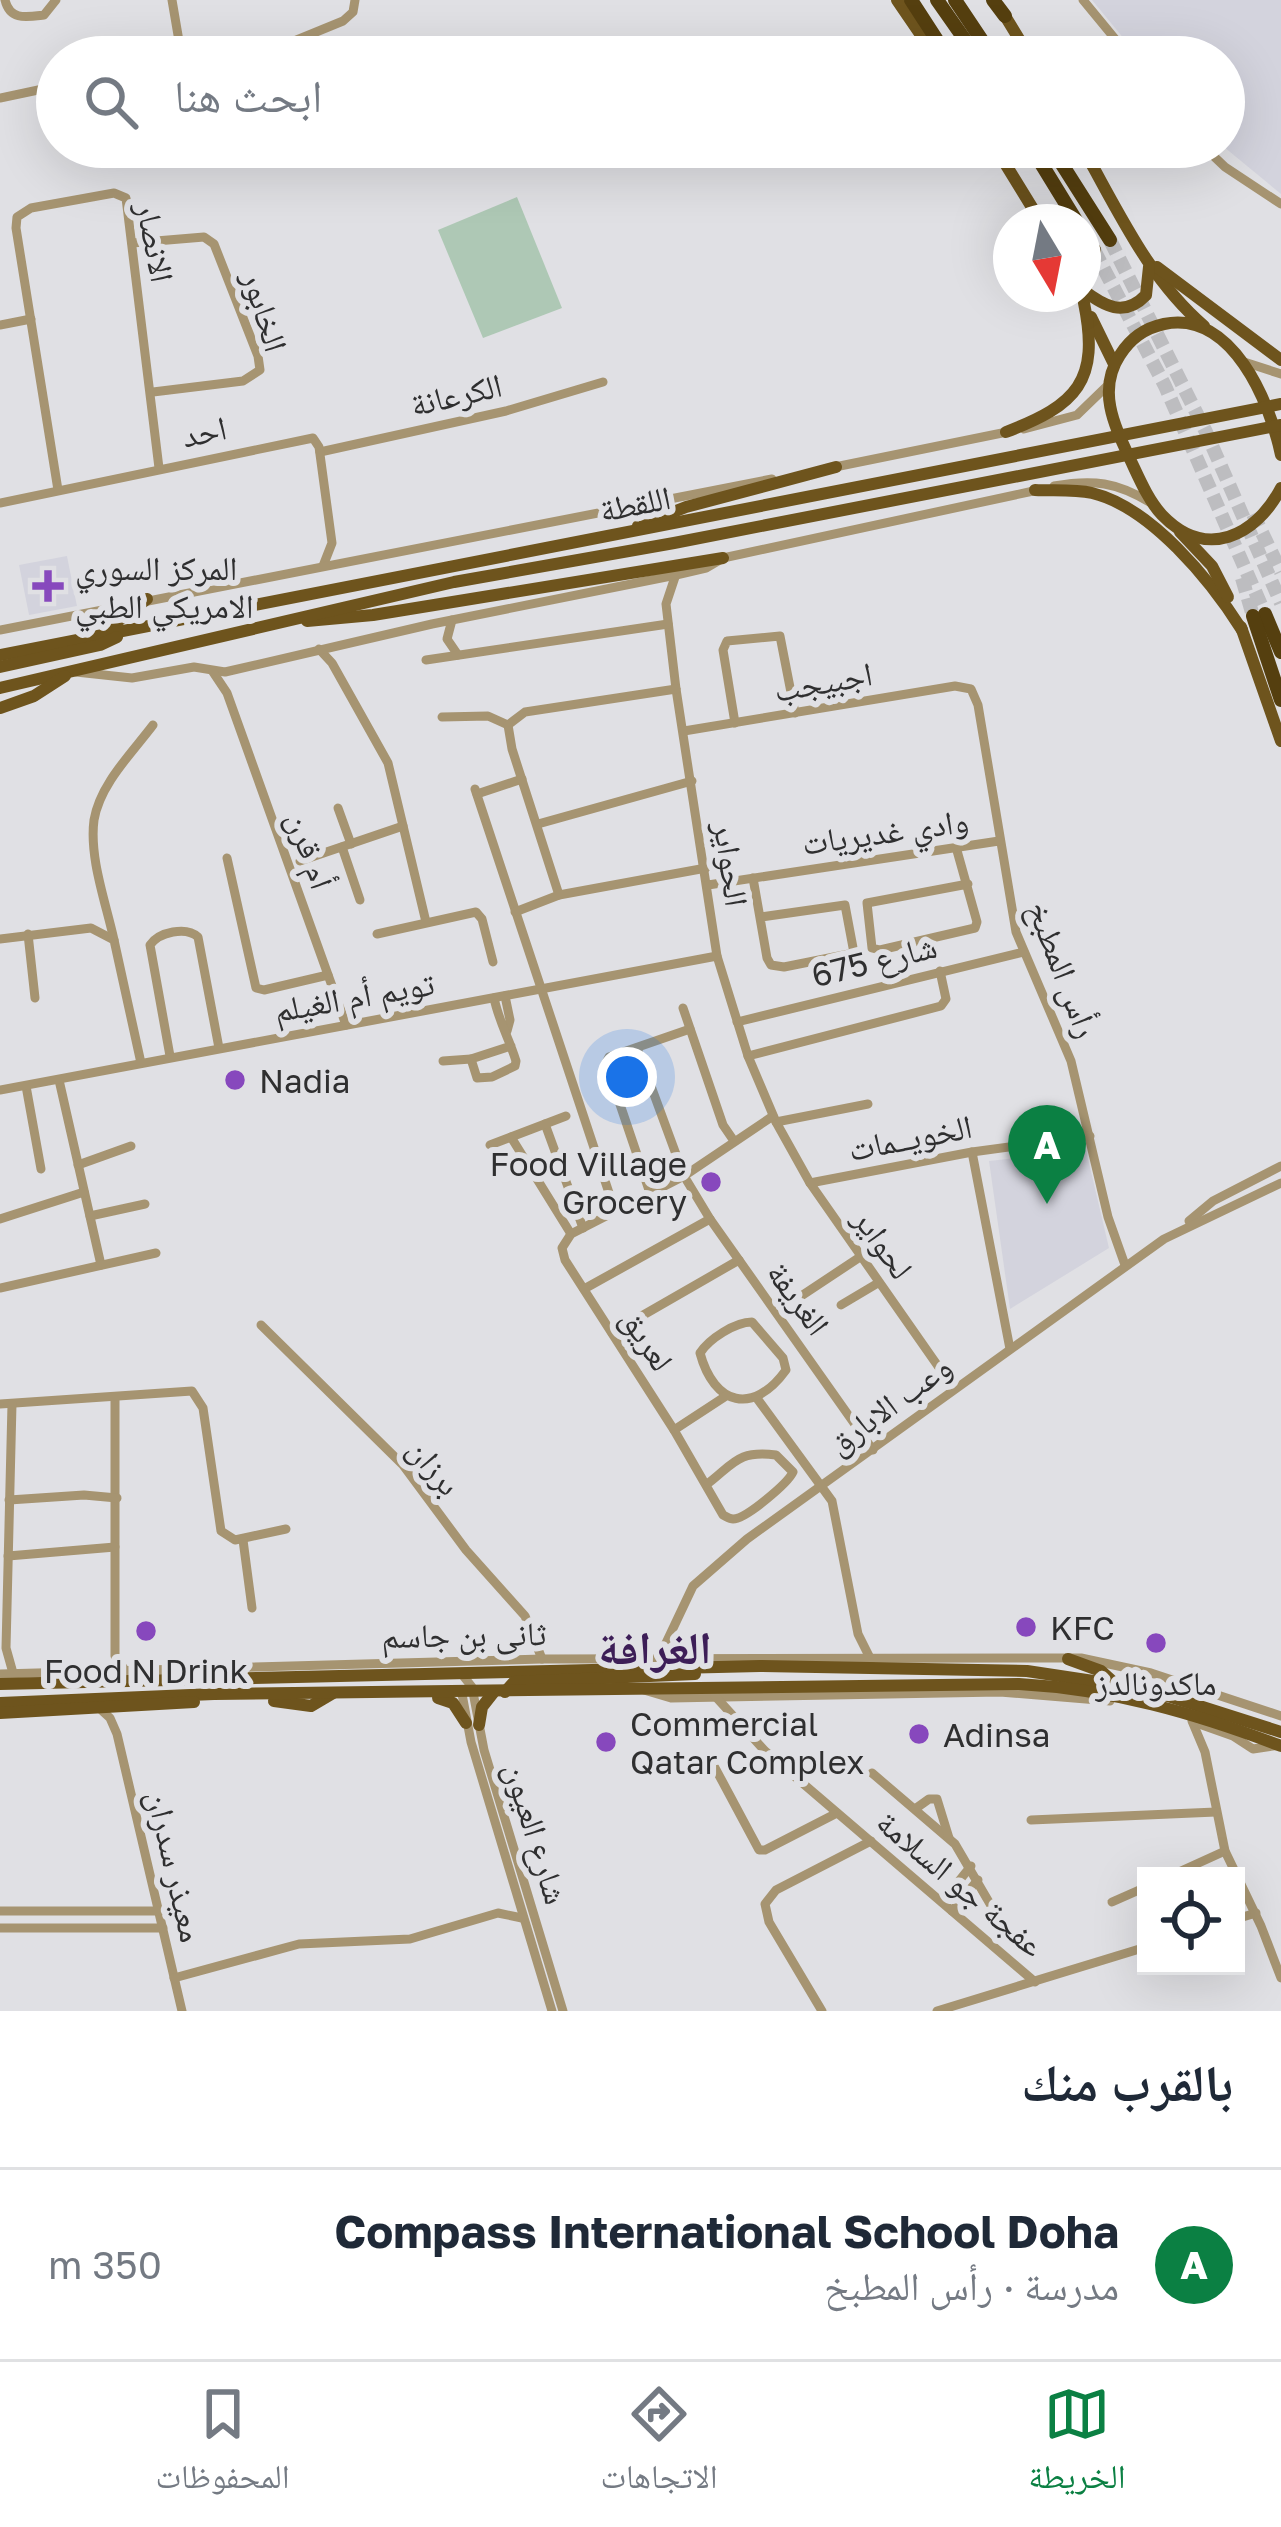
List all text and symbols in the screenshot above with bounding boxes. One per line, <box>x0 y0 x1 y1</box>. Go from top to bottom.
search box <box>36 36 1245 168</box>
text: ابحث هنا <box>174 68 322 122</box>
icon: search <box>78 69 144 135</box>
street label: الانصار <box>129 198 183 285</box>
north arrow <box>993 204 1101 312</box>
street label: الخابور <box>235 265 297 356</box>
street label: الكرعانة <box>407 365 505 423</box>
street label: احد <box>178 407 230 455</box>
street label: اللقطة <box>596 477 674 529</box>
place label: المركز السوري الامريكي الطبي <box>75 548 254 632</box>
marker: المركز السوري الامريكي الطبي <box>32 570 64 602</box>
street label: اجبيجب <box>771 653 875 709</box>
street label: وادي غديريات <box>799 800 972 869</box>
street label: أم قرن <box>277 806 342 895</box>
street label: الحواير <box>707 818 757 909</box>
street label: رأس المطبخ <box>1017 895 1108 1044</box>
street label: شارع 675 <box>807 926 941 996</box>
street label: تويم أم الغيلم <box>271 963 438 1033</box>
your location <box>597 1047 657 1107</box>
place label: Nadia <box>259 1061 351 1100</box>
marker: Nadia <box>222 1067 248 1093</box>
pin: A <box>1008 1105 1086 1204</box>
street label: الخويــمات <box>845 1106 975 1168</box>
place label: Food Village Grocery <box>489 1144 687 1221</box>
marker: Food Village Grocery <box>698 1169 724 1195</box>
street label: لحواير <box>845 1199 922 1286</box>
street label: الغريفة <box>759 1254 839 1342</box>
street label: لعريق <box>612 1300 682 1379</box>
street label: وعب الابارق <box>819 1346 960 1464</box>
street label: برزان <box>399 1430 470 1504</box>
place label: KFC <box>1050 1608 1115 1647</box>
street label: ثانى بن جاسم <box>381 1613 547 1659</box>
marker: KFC <box>1013 1614 1039 1640</box>
marker: Food N Drink <box>133 1618 159 1644</box>
district label: الغرافة <box>598 1620 712 1674</box>
marker: ماكدونالدز <box>1143 1630 1169 1656</box>
place label: Food N Drink <box>44 1651 248 1690</box>
place label: ماكدونالدز <box>1095 1663 1216 1702</box>
place label: Commercial Qatar Complex <box>630 1704 864 1781</box>
place label: Adinsa <box>943 1715 1050 1754</box>
marker: Adinsa <box>906 1721 932 1747</box>
marker: Commercial Qatar Complex <box>593 1729 619 1755</box>
street label: شارع العيون <box>495 1757 577 1909</box>
street label: معيذر سدران <box>138 1786 212 1946</box>
street label: عفجة جو السلامة <box>870 1802 1052 1964</box>
map controls <box>1137 1867 1245 1975</box>
button: locate <box>1137 1867 1245 1975</box>
text: بالقرب منك <box>1021 2051 1233 2112</box>
text: Compass International School Doha <box>334 2204 1119 2258</box>
text: 350 m <box>48 2241 162 2288</box>
text: A <box>1180 2241 1208 2288</box>
text: مدرسة · رأس المطبخ <box>824 2262 1119 2309</box>
tab: المحفوظات <box>155 2381 290 2509</box>
tab: الاتجاهات <box>600 2381 718 2509</box>
tab: الخريطة <box>1028 2381 1126 2509</box>

